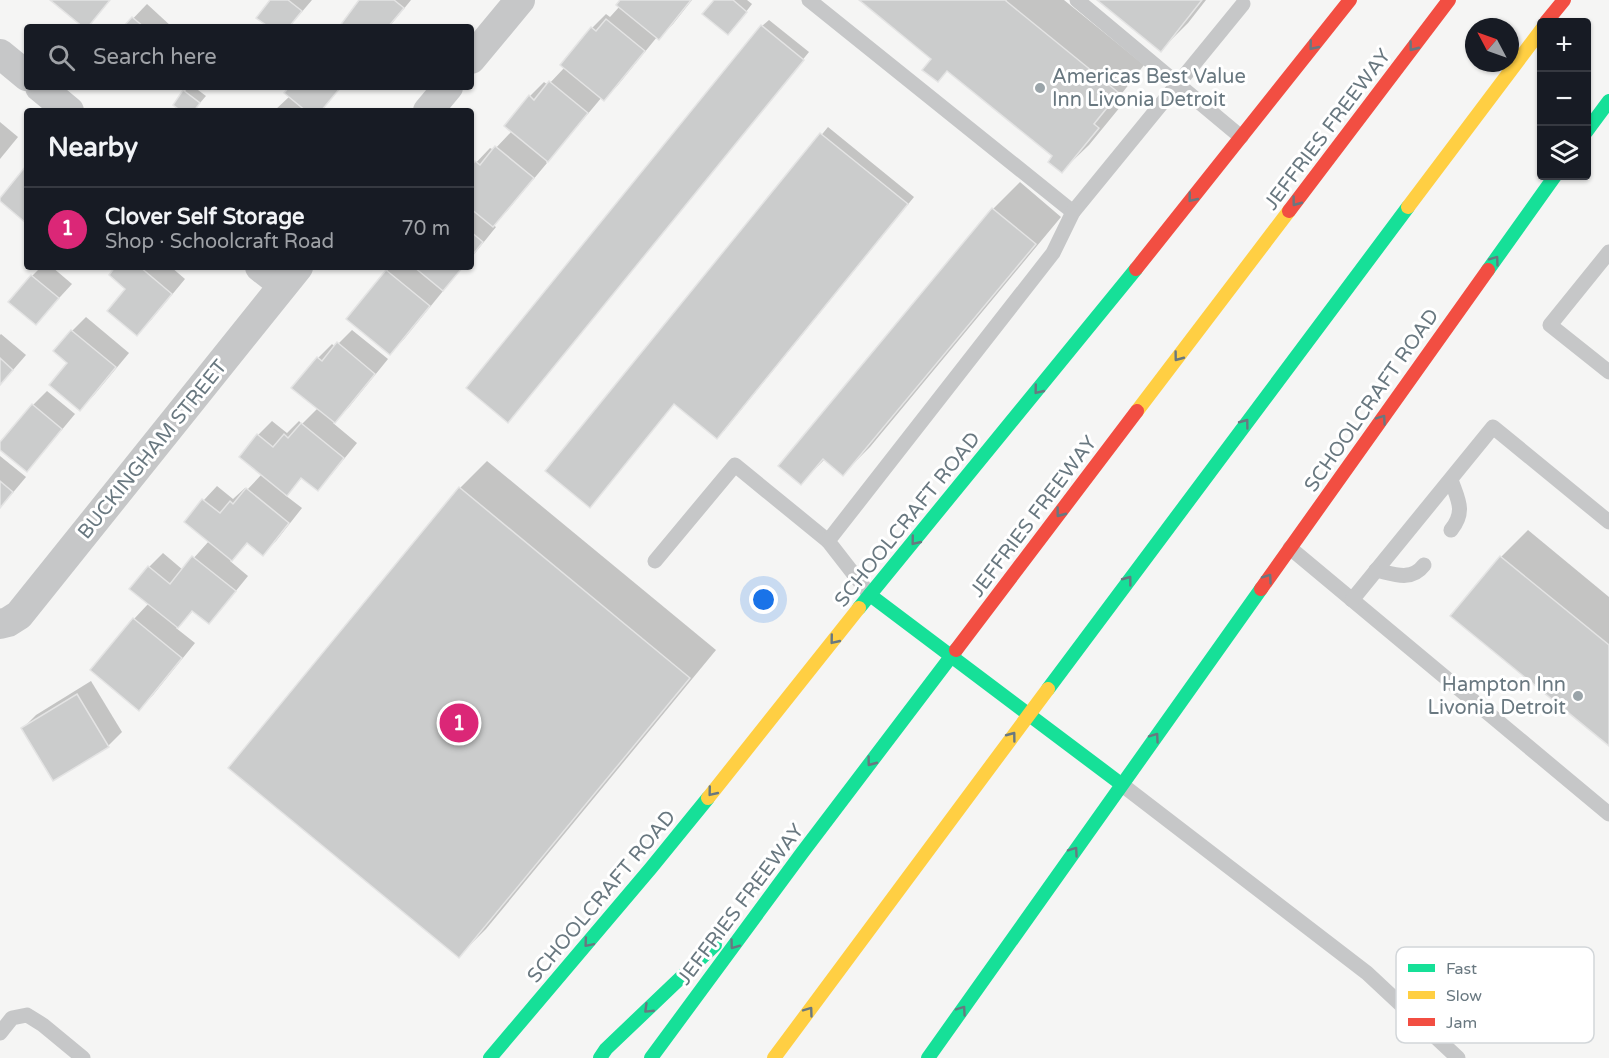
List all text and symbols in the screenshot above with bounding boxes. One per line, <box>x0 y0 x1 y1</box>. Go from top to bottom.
north arrow <box>1465 18 1519 72</box>
map controls <box>1537 18 1591 180</box>
button: + <box>1537 18 1591 72</box>
search box <box>24 24 474 90</box>
one-way arrow <box>1310 39 1321 50</box>
one-way arrow <box>1410 40 1421 51</box>
icon: search <box>45 41 78 74</box>
text: Search here <box>93 44 217 70</box>
street label: JEFFRIES FREEWAY <box>1259 44 1396 215</box>
place label: Americas Best Value Inn Livonia Detroit <box>1052 65 1246 112</box>
button: − <box>1537 72 1591 126</box>
marker: Americas Best Value Inn Livonia Detroit <box>1033 81 1047 95</box>
button: layers <box>1537 126 1591 180</box>
text: Nearby <box>48 132 138 163</box>
one-way arrow <box>1188 192 1199 203</box>
one-way arrow <box>1292 195 1303 206</box>
text: Clover Self Storage <box>105 204 305 230</box>
text: 1 <box>61 217 74 241</box>
text: 70 m <box>401 217 450 241</box>
text: Shop · Schoolcraft Road <box>105 230 334 254</box>
one-way arrow <box>1488 256 1499 267</box>
street label: SCHOOLCRAFT ROAD <box>1299 304 1444 497</box>
one-way arrow <box>1174 351 1185 362</box>
street label: BUCKINGHAM STREET <box>73 355 232 544</box>
one-way arrow <box>1034 383 1045 394</box>
one-way arrow <box>1375 415 1386 426</box>
one-way arrow <box>1238 419 1249 430</box>
street label: SCHOOLCRAFT ROAD <box>830 427 986 612</box>
street label: JEFFRIES FREEWAY <box>965 431 1102 602</box>
one-way arrow <box>1056 506 1067 517</box>
one-way arrow <box>911 534 922 545</box>
one-way arrow <box>1261 574 1272 585</box>
one-way arrow <box>1121 575 1132 586</box>
your location <box>749 585 778 614</box>
one-way arrow <box>830 633 841 644</box>
place label: Hampton Inn Livonia Detroit <box>1428 673 1566 720</box>
marker: Hampton Inn Livonia Detroit <box>1571 689 1585 703</box>
pin: 1 <box>440 700 478 746</box>
one-way arrow <box>1005 731 1016 742</box>
one-way arrow <box>1148 732 1159 743</box>
one-way arrow <box>867 756 878 767</box>
one-way arrow <box>708 786 719 797</box>
street label: SCHOOLCRAFT ROAD <box>522 805 681 988</box>
street label: JEFFRIES FREEWAY <box>672 819 809 990</box>
one-way arrow <box>1067 847 1078 858</box>
one-way arrow <box>584 936 595 947</box>
one-way arrow <box>730 938 741 949</box>
legend <box>1396 947 1594 1043</box>
text: Fast <box>1446 959 1477 979</box>
text: Slow <box>1446 986 1482 1006</box>
one-way arrow <box>645 1002 655 1013</box>
one-way arrow <box>801 1006 812 1017</box>
one-way arrow <box>954 1006 965 1017</box>
text: Jam <box>1446 1013 1477 1033</box>

